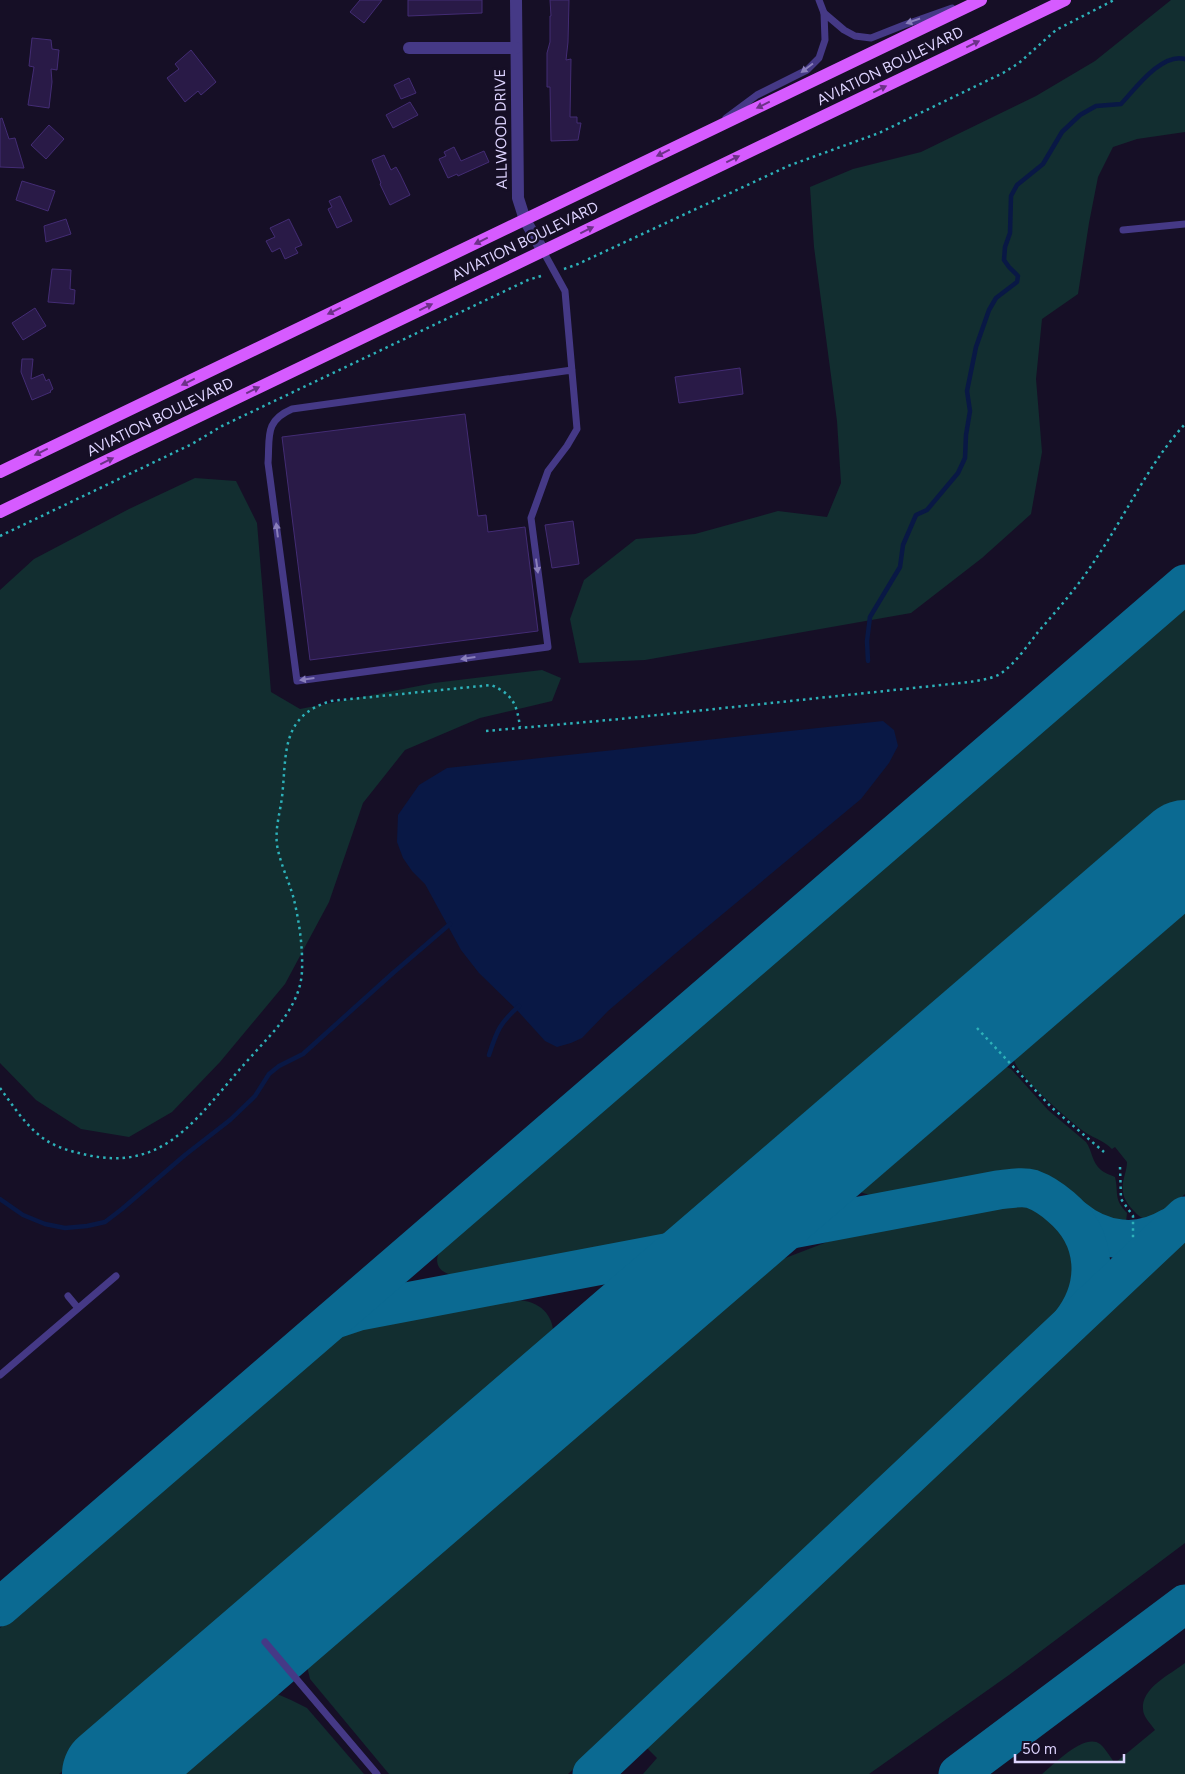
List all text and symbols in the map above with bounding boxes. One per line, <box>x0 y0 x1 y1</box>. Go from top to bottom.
one-way arrow <box>906 18 921 26</box>
street label: AVIATION BOULEVARD <box>814 23 966 109</box>
one-way arrow <box>966 40 980 48</box>
one-way arrow <box>800 63 814 73</box>
street label: ALLWOOD DRIVE <box>491 69 511 189</box>
one-way arrow <box>873 85 887 93</box>
one-way arrow <box>756 101 770 109</box>
one-way arrow <box>655 149 670 157</box>
one-way arrow <box>726 155 740 163</box>
street label: AVIATION BOULEVARD <box>449 198 601 284</box>
one-way arrow <box>580 226 594 234</box>
one-way arrow <box>474 237 488 245</box>
one-way arrow <box>419 303 433 311</box>
one-way arrow <box>327 308 341 316</box>
street label: AVIATION BOULEVARD <box>84 374 236 460</box>
one-way arrow <box>181 378 195 386</box>
one-way arrow <box>246 386 260 394</box>
one-way arrow <box>34 448 49 456</box>
one-way arrow <box>100 457 114 465</box>
one-way arrow <box>273 521 281 537</box>
one-way arrow <box>533 558 541 574</box>
one-way arrow <box>460 654 476 662</box>
one-way arrow <box>299 675 315 683</box>
scale bar <box>1015 1732 1124 1764</box>
text: 50 m <box>1022 1740 1057 1758</box>

